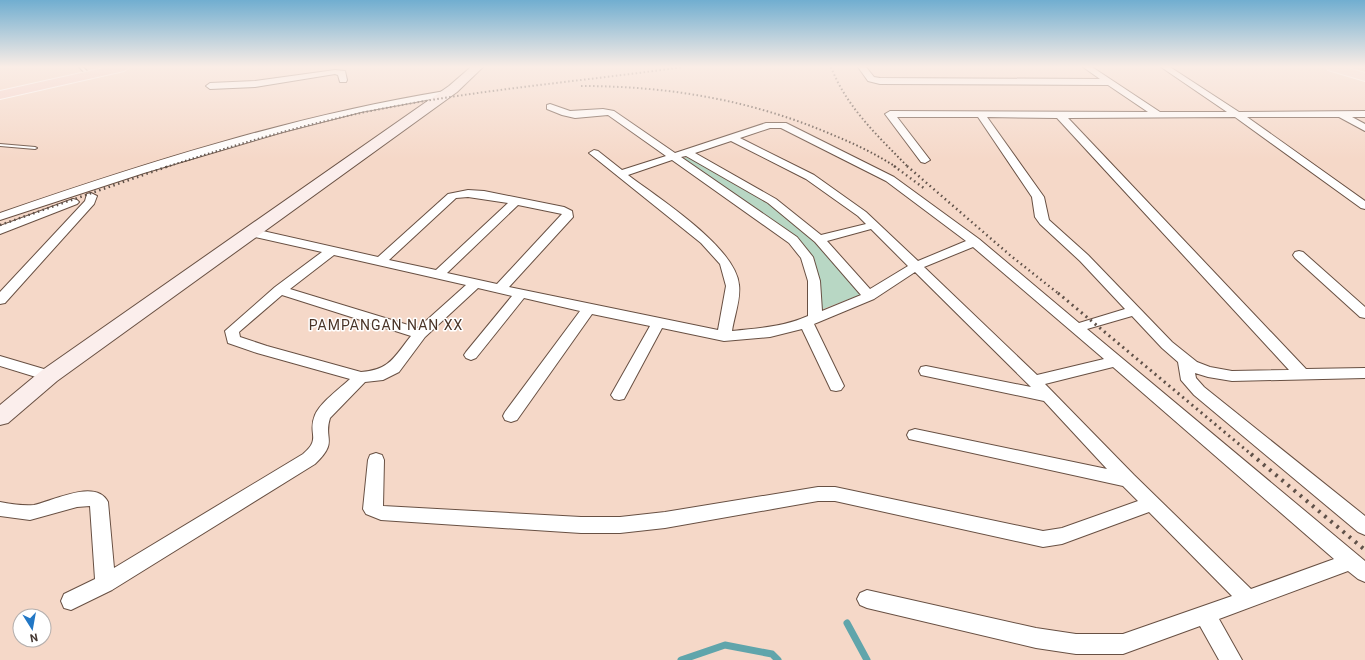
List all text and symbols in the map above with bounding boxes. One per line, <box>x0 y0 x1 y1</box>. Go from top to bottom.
district label: PAMPANGAN NAN XX <box>309 317 463 333</box>
north arrow <box>12 608 52 648</box>
text: N <box>29 630 39 644</box>

